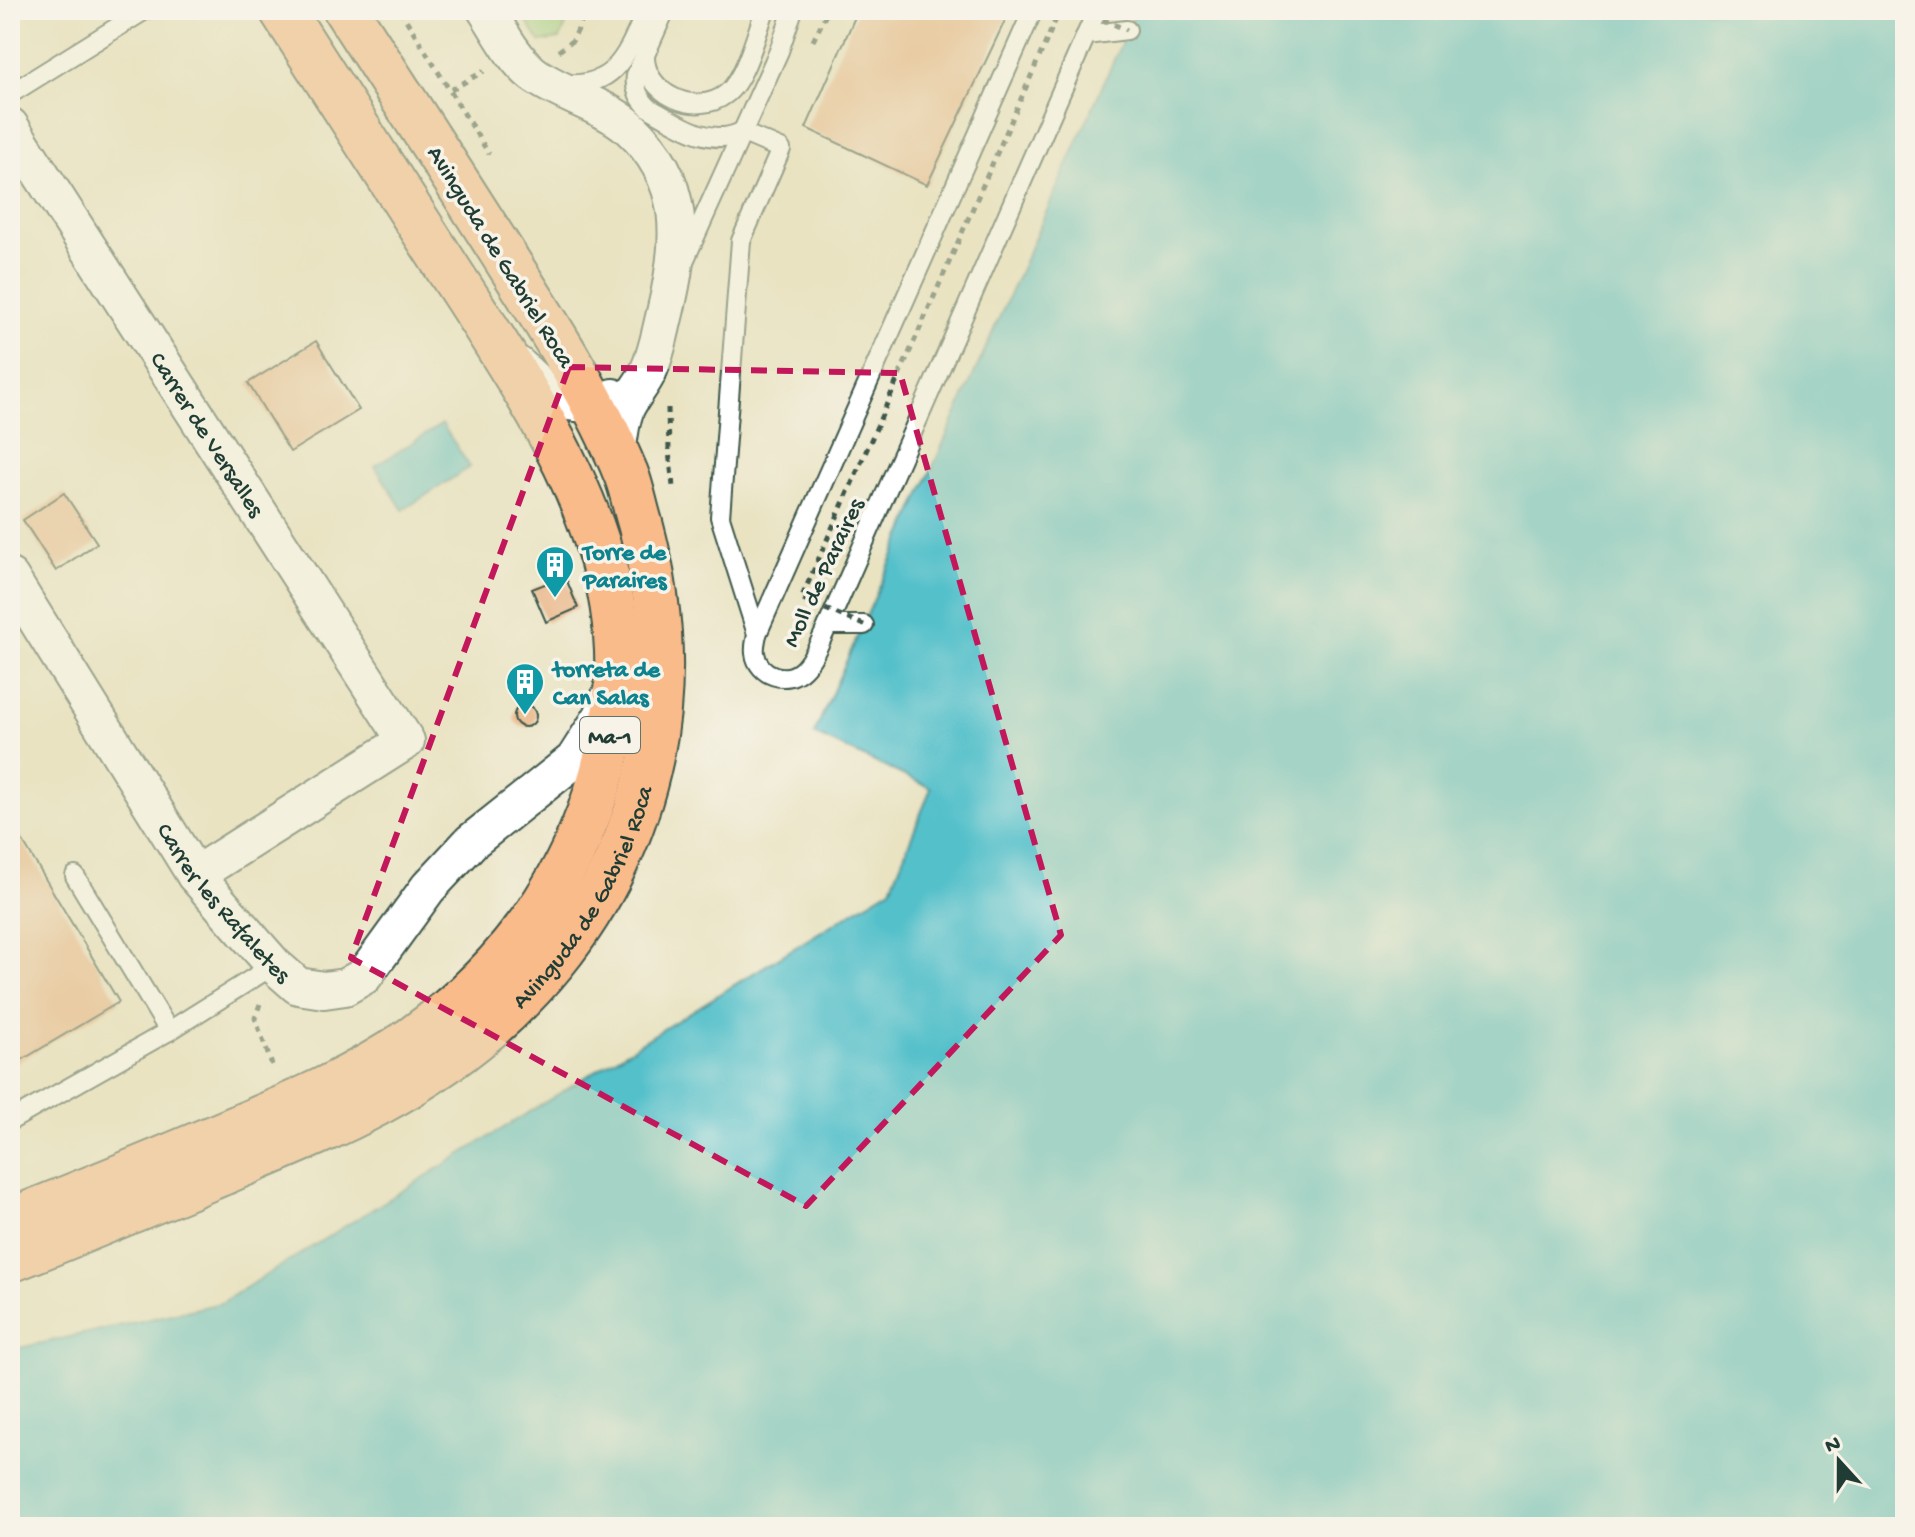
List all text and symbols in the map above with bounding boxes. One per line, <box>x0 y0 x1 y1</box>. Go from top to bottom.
street label: Avinguda de Gabriel Roca <box>419 142 580 375</box>
street label: Carrer de Versalles <box>141 348 270 524</box>
street label: Moll de Paraires <box>778 493 873 652</box>
place label: Torre de Paraires <box>581 540 668 597</box>
building icon: Torre de Paraires <box>534 544 576 599</box>
place label: torreta de Can Salas <box>551 657 662 714</box>
building icon: torreta de Can Salas <box>504 661 546 716</box>
road number: Ma-1 <box>580 717 640 753</box>
street label: Avinguda de Gabriel Roca <box>507 782 662 1017</box>
street label: Carrer les Rafaletes <box>148 819 296 991</box>
north arrow <box>1799 1421 1879 1501</box>
text: N <box>1822 1431 1845 1461</box>

